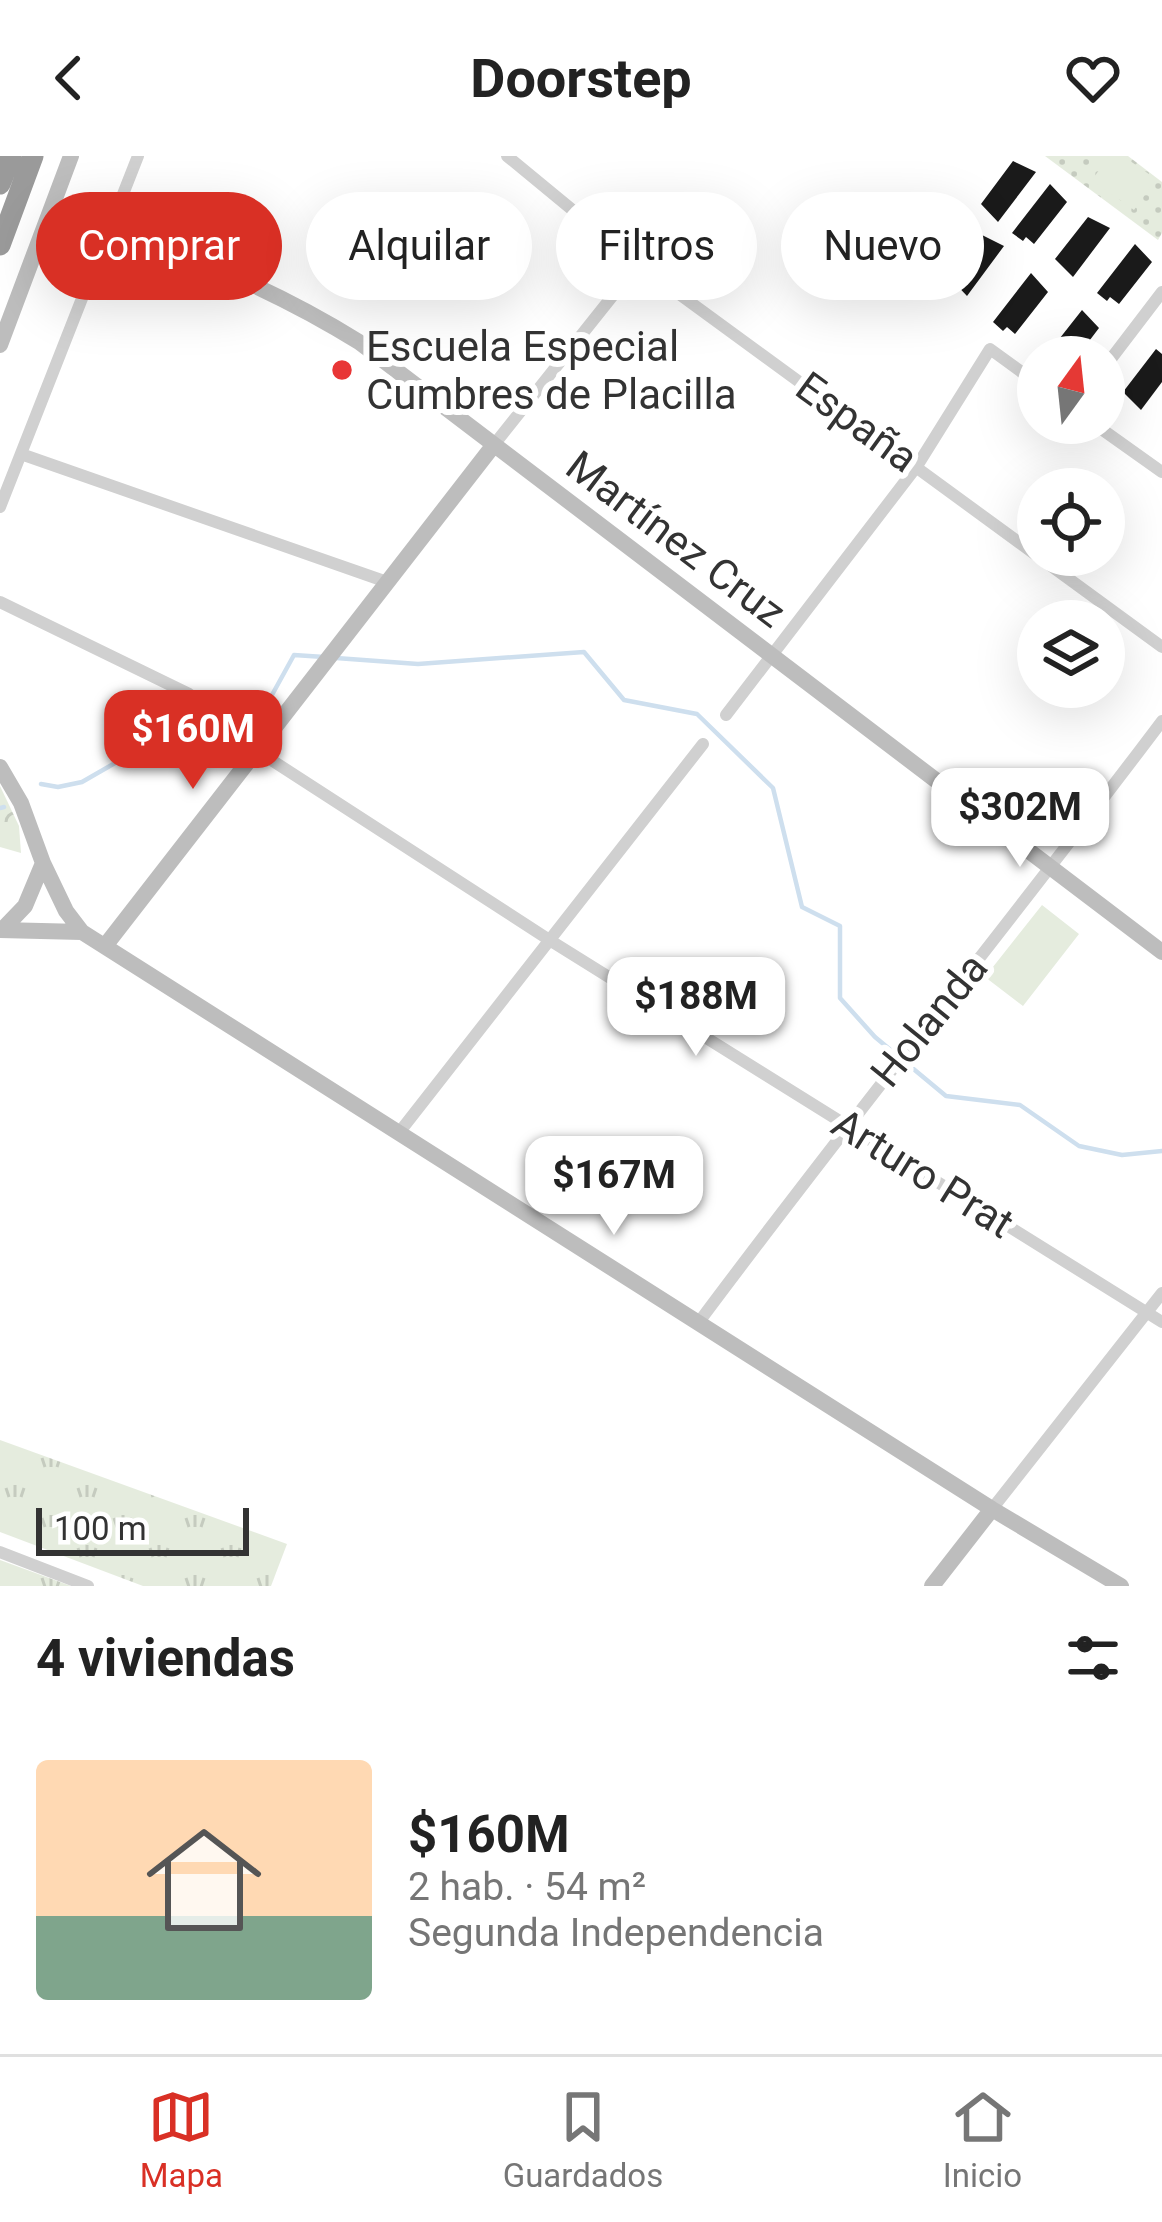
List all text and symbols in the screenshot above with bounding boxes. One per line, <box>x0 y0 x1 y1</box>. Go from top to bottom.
icon: back <box>36 45 102 111</box>
icon: heart <box>1060 45 1126 111</box>
text: Doorstep <box>470 47 692 110</box>
chip: Comprar <box>36 192 282 300</box>
chip: Alquilar <box>306 192 532 300</box>
chip: Filtros <box>556 192 757 300</box>
chip: Nuevo <box>781 192 984 300</box>
place label: Escuela Especial Cumbres de Placilla <box>366 322 737 419</box>
north arrow <box>1017 336 1125 444</box>
map controls <box>1017 336 1125 708</box>
marker: Escuela Especial Cumbres de Placilla <box>329 357 355 383</box>
street label: España <box>787 362 927 482</box>
street label: Martínez Cruz <box>557 441 795 637</box>
button: locate <box>1017 468 1125 576</box>
button: layers <box>1017 600 1125 708</box>
pin: $160M <box>109 690 277 792</box>
text: $160M <box>131 706 255 752</box>
pin: $302M <box>936 768 1104 870</box>
text: $302M <box>958 784 1082 830</box>
street label: Holanda <box>861 944 997 1096</box>
pin: $188M <box>612 957 780 1059</box>
text: $188M <box>634 973 758 1019</box>
street label: Arturo Prat <box>823 1098 1023 1248</box>
pin: $167M <box>530 1136 698 1238</box>
text: $167M <box>552 1152 676 1198</box>
scale bar <box>36 1502 249 1555</box>
text: 100 m <box>54 1509 147 1548</box>
icon: filters <box>1060 1625 1126 1691</box>
text: 4 viviendas <box>36 1629 295 1688</box>
text: $160M <box>408 1805 570 1864</box>
icon: home <box>132 1808 276 1952</box>
text: 2 hab. · 54 m² <box>408 1864 646 1910</box>
text: Segunda Independencia <box>408 1910 824 1956</box>
tab: Mapa <box>140 2084 223 2195</box>
tab: Guardados <box>503 2084 663 2195</box>
tab: Inicio <box>943 2084 1022 2195</box>

